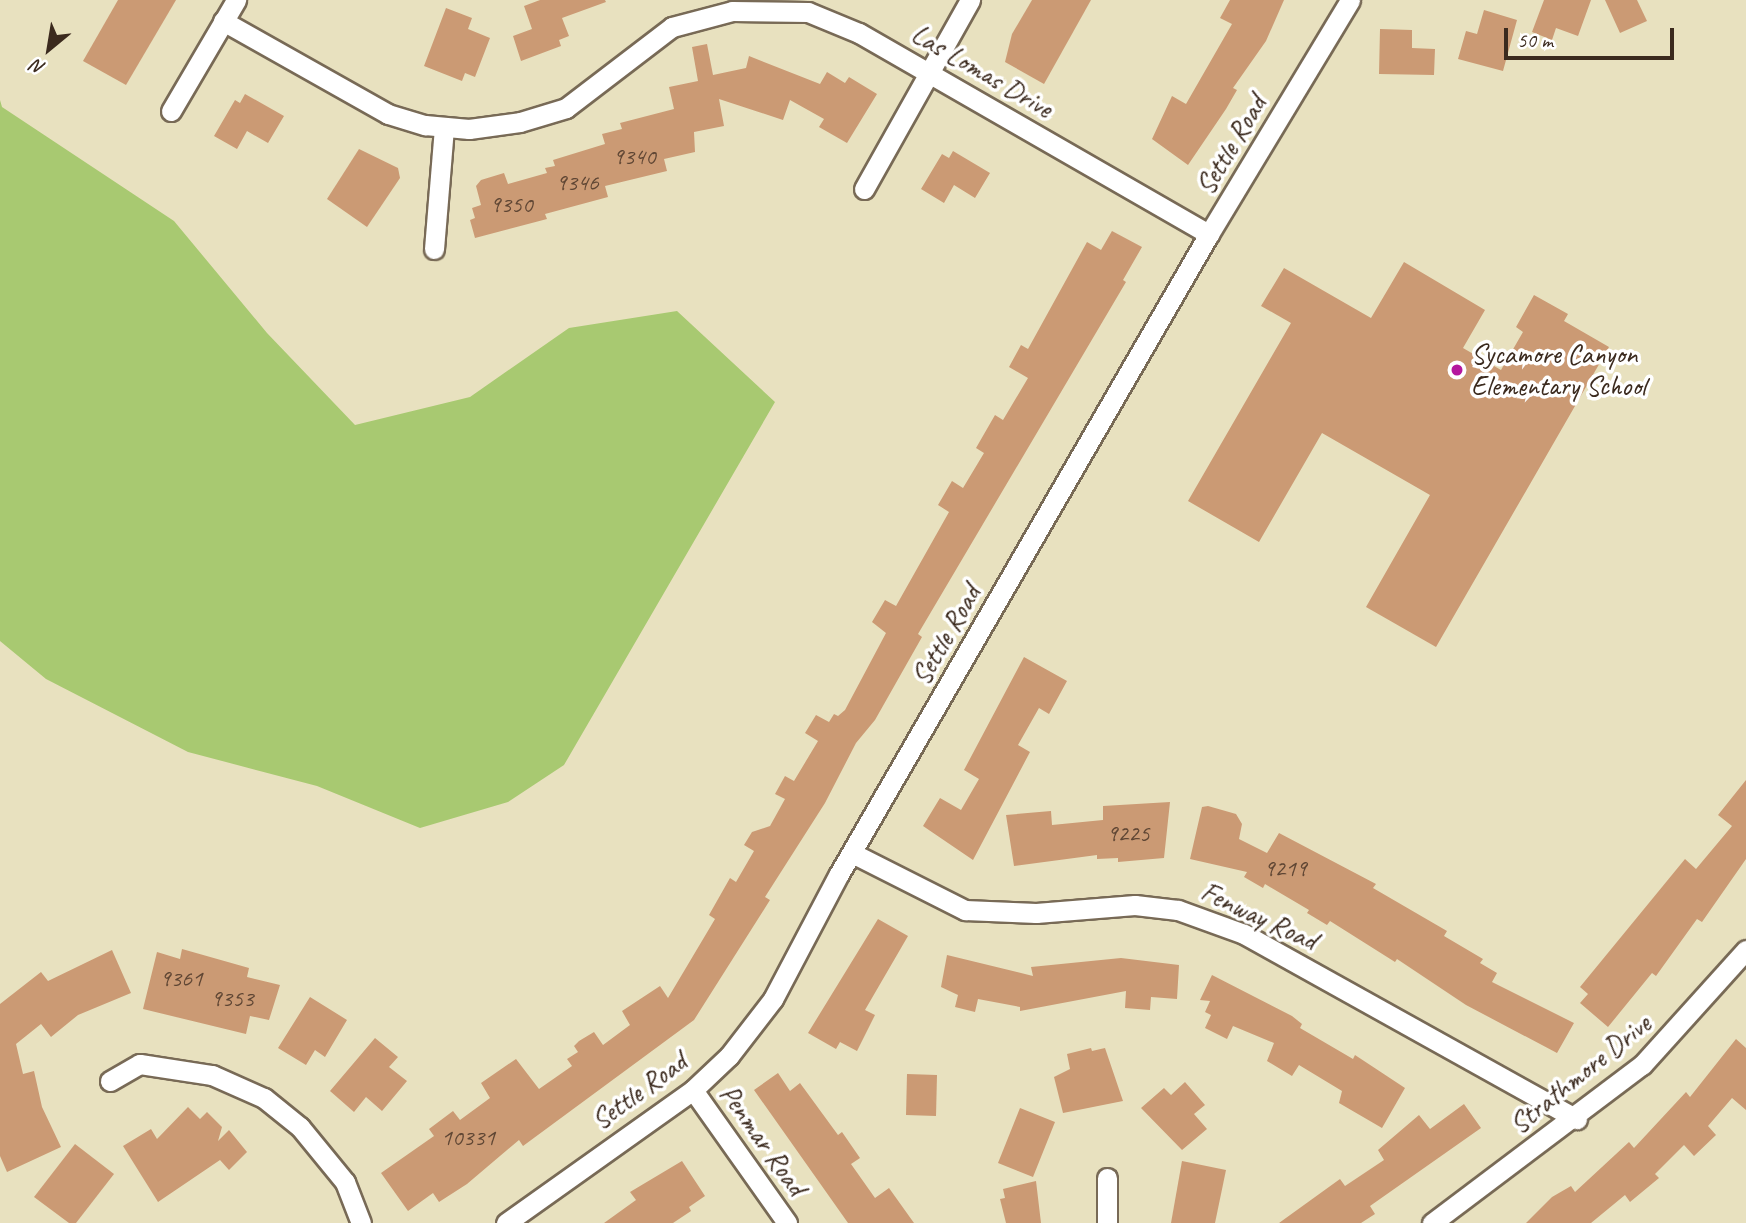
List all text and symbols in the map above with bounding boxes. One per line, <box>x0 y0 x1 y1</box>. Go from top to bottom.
north arrow <box>14 14 84 84</box>
scale bar <box>1508 14 1678 58</box>
street label: Las Lomas Drive <box>906 17 1058 125</box>
text: 50 m <box>1517 27 1553 53</box>
text: N <box>27 54 50 81</box>
street label: Settle Road <box>1189 90 1273 200</box>
house number: 9340 <box>612 143 656 171</box>
house number: 9346 <box>555 169 599 197</box>
house number: 9350 <box>489 191 533 219</box>
place label: Sycamore Canyon Elementary School <box>1471 337 1646 403</box>
marker: Sycamore Canyon Elementary School <box>1449 362 1465 378</box>
street label: Settle Road <box>904 580 988 690</box>
house number: 9225 <box>1106 820 1150 848</box>
house number: 9219 <box>1263 855 1307 883</box>
street label: Fenway Road <box>1196 875 1322 957</box>
house number: 9361 <box>159 965 203 993</box>
house number: 9353 <box>210 985 254 1013</box>
street label: Strathmore Drive <box>1503 1007 1657 1141</box>
street label: Settle Road <box>585 1046 693 1136</box>
street label: Penmar Road <box>713 1079 813 1201</box>
house number: 10331 <box>441 1124 495 1152</box>

